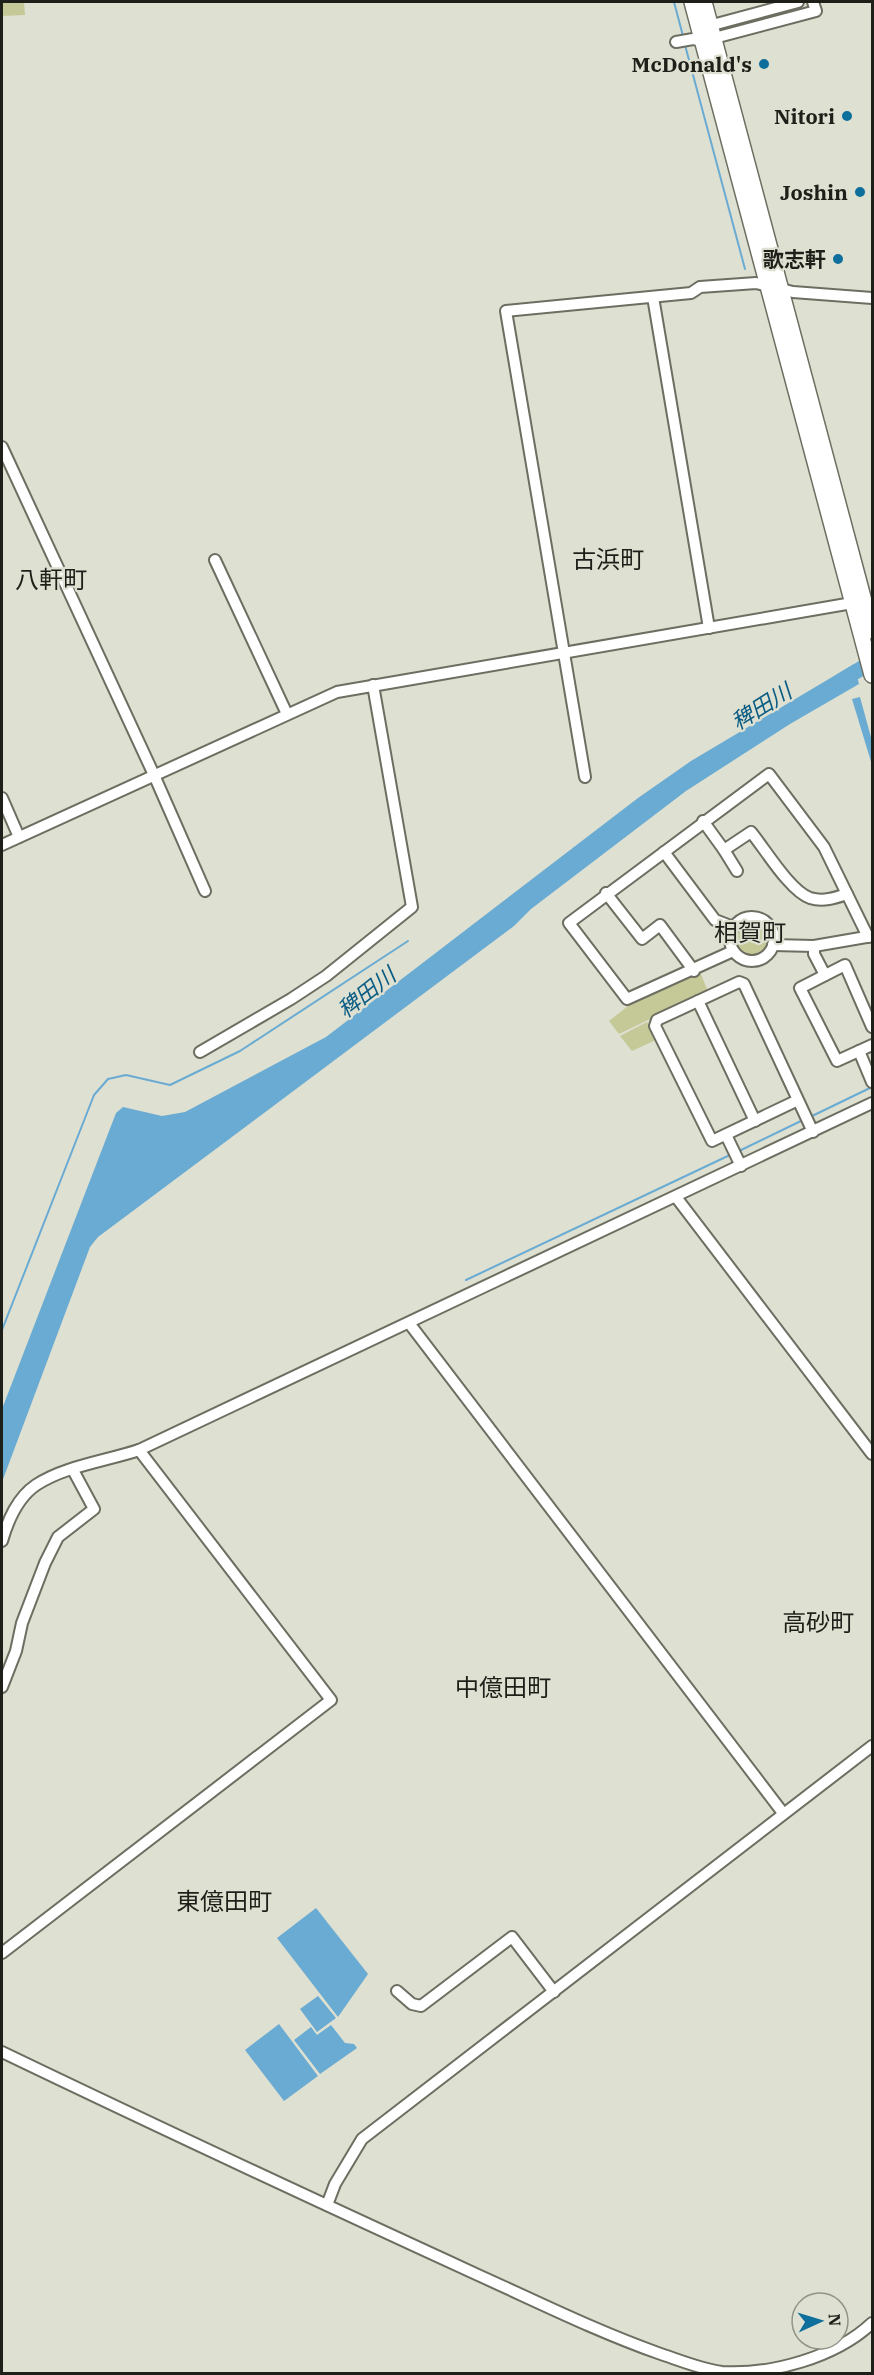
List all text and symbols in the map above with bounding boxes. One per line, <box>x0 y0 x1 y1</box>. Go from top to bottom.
place label: McDonald's <box>632 50 752 78</box>
marker: McDonald's <box>757 57 771 71</box>
place label: Nitori <box>774 102 835 130</box>
marker: Nitori <box>840 109 854 123</box>
place label: Joshin <box>780 178 848 206</box>
marker: Joshin <box>853 185 867 199</box>
place label: 歌志軒 <box>763 245 826 273</box>
marker: 歌志軒 <box>831 252 845 266</box>
district label: 古浜町 <box>572 543 644 575</box>
district label: 八軒町 <box>15 563 87 595</box>
water label: 稗田川 <box>725 675 798 736</box>
district label: 相賀町 <box>714 916 786 948</box>
water label: 稗田川 <box>331 959 403 1024</box>
district label: 高砂町 <box>782 1606 854 1638</box>
district label: 中億田町 <box>455 1671 551 1703</box>
district label: 東億田町 <box>176 1885 272 1917</box>
north arrow <box>790 2291 850 2351</box>
text: N <box>825 2313 845 2327</box>

